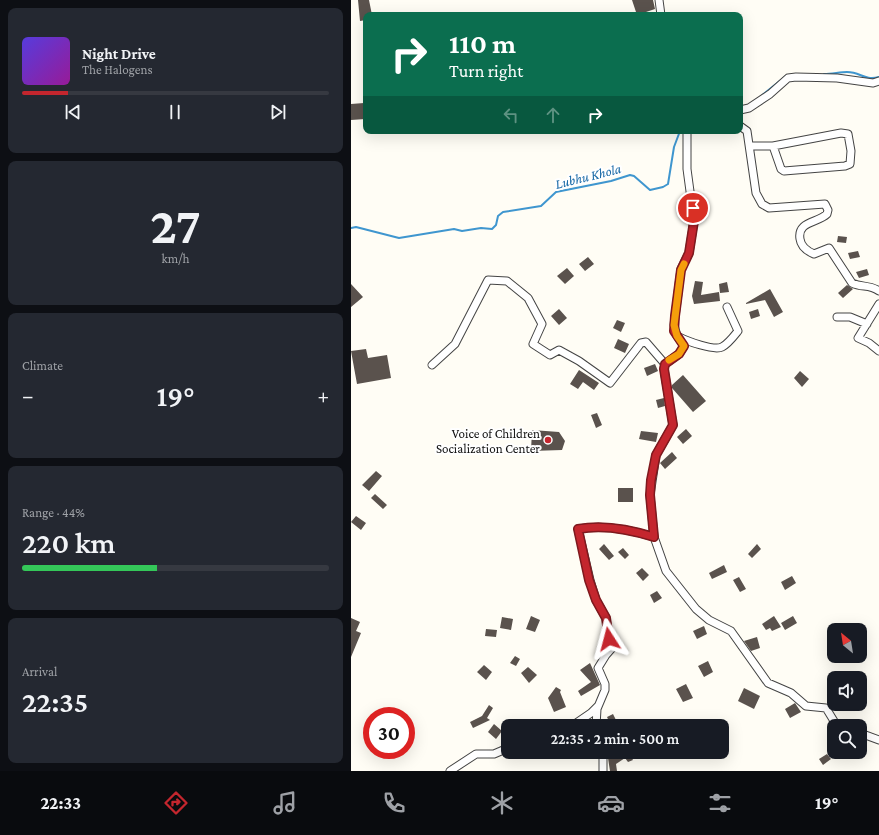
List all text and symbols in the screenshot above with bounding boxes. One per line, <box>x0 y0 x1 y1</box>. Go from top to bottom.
icon: right <box>383 28 435 80</box>
text: 110 m <box>449 28 516 59</box>
text: Night Drive <box>82 46 156 62</box>
text: Turn right <box>449 61 523 81</box>
text: The Halogens <box>82 62 153 77</box>
icon: previous <box>62 101 84 123</box>
icon: pause <box>164 101 186 123</box>
icon: next <box>267 101 289 123</box>
icon: left <box>500 104 522 126</box>
icon: ahead <box>542 104 564 126</box>
icon: right <box>584 104 606 126</box>
water label: Lubhu Khola <box>553 160 623 192</box>
pin <box>676 191 710 225</box>
text: 27 <box>150 196 201 254</box>
icon: arrive <box>682 197 704 219</box>
text: km/h <box>161 251 190 266</box>
text: Climate <box>22 358 63 373</box>
text: 19° <box>157 379 194 412</box>
text: − <box>22 383 34 408</box>
text: + <box>317 383 329 408</box>
place label: Voice of Children Socialization Center <box>436 426 540 456</box>
marker: Voice of Children Socialization Center <box>543 435 553 445</box>
text: Range · 44% <box>22 505 85 520</box>
text: 220 km <box>22 526 115 559</box>
position arrow <box>588 618 630 660</box>
north arrow <box>827 623 867 663</box>
map controls <box>827 623 867 759</box>
text: Arrival <box>22 664 57 679</box>
button: sound <box>827 671 867 711</box>
text: 22:35 <box>22 685 88 718</box>
speed limit sign: 30 <box>363 707 415 759</box>
button: search <box>827 719 867 759</box>
text: 22:35 · 2 min · 500 m <box>551 731 679 747</box>
icon: directions <box>162 789 190 817</box>
icon: music <box>271 789 299 817</box>
icon: phone <box>380 789 408 817</box>
icon: climate <box>488 789 516 817</box>
icon: car <box>597 789 625 817</box>
icon: filters <box>706 789 734 817</box>
text: 22:33 <box>40 793 81 813</box>
text: 19° <box>815 793 839 813</box>

